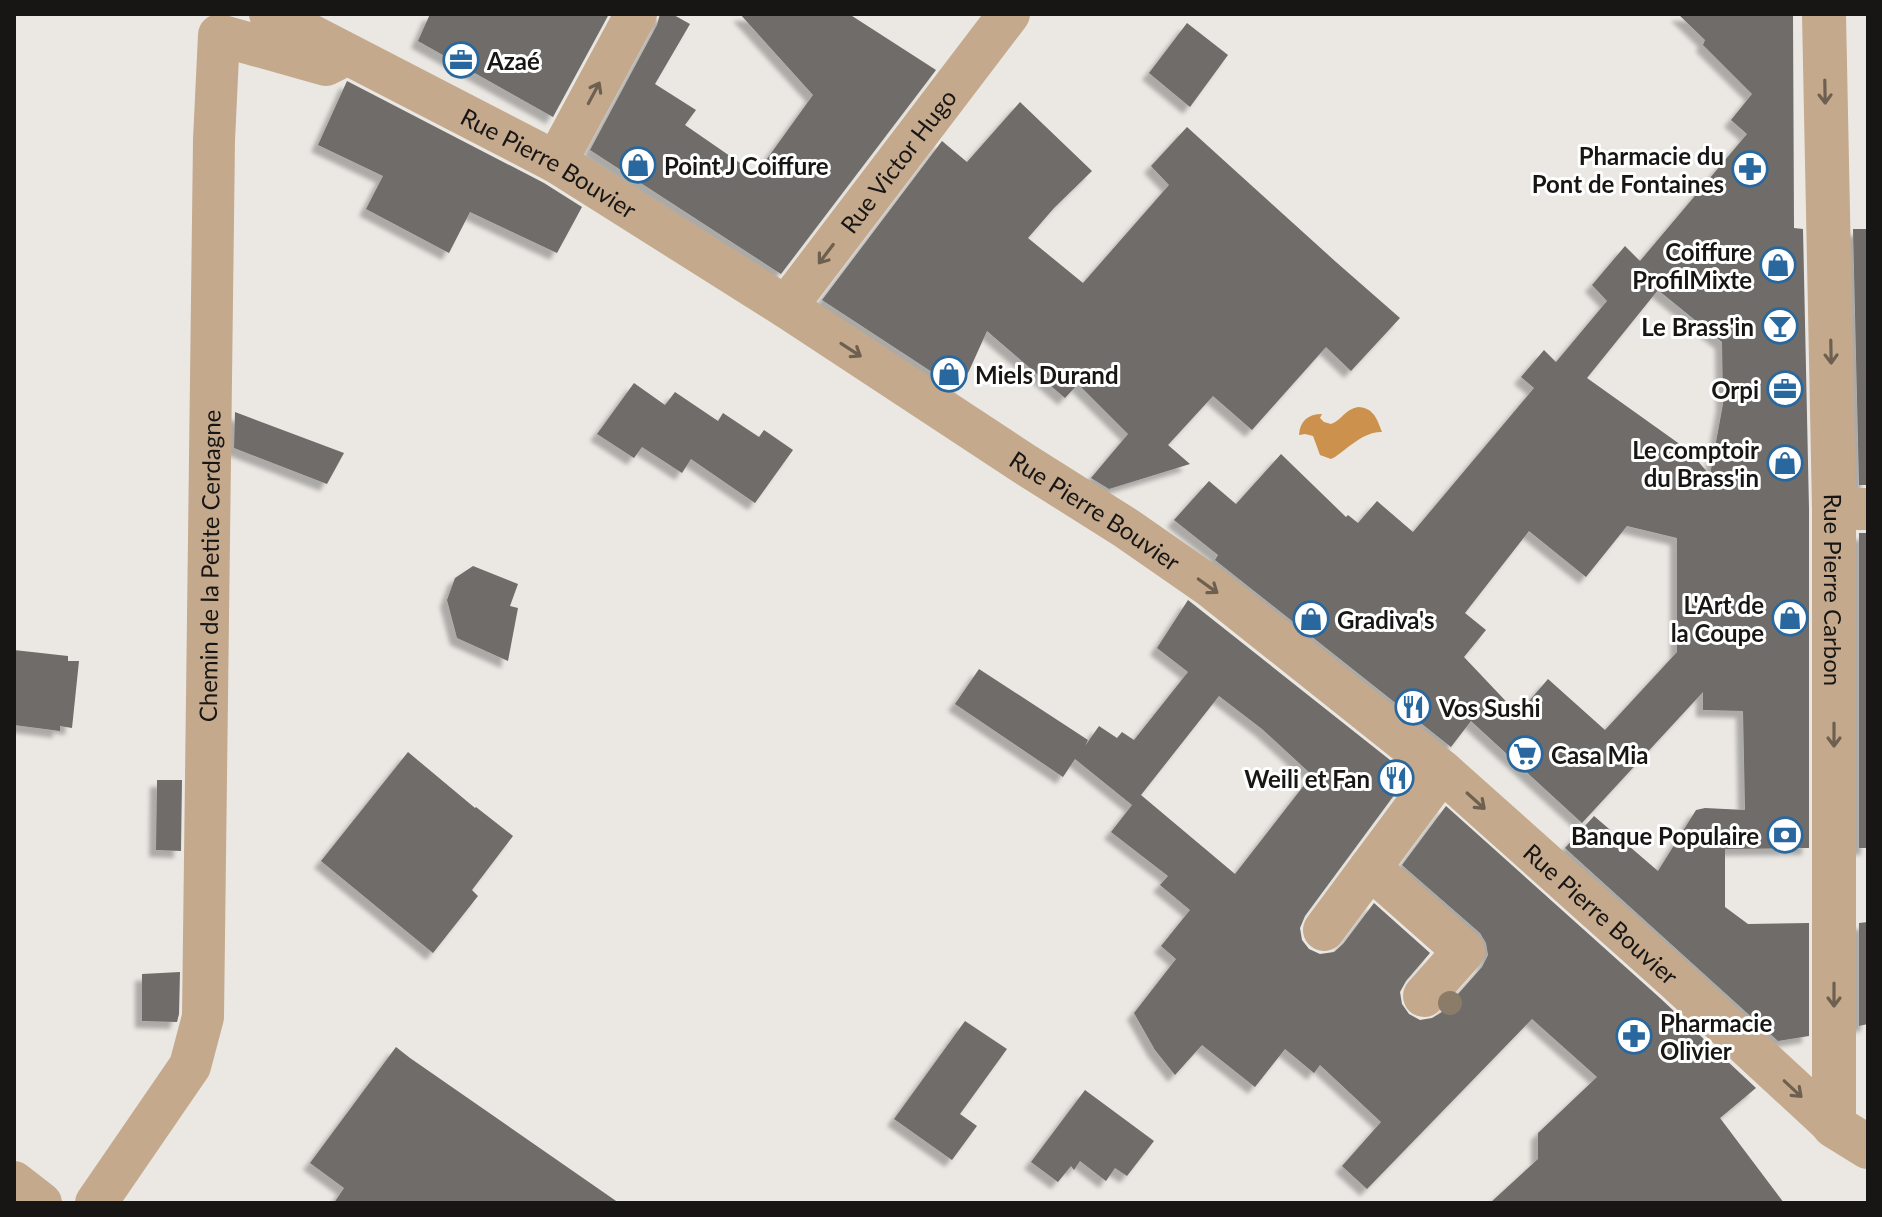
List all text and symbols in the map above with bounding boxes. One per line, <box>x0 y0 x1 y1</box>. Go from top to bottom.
office icon: Azaé <box>442 41 480 79</box>
place label: Azaé <box>486 46 540 75</box>
one-way arrow <box>1818 78 1833 105</box>
one-way arrow <box>586 82 602 105</box>
street label: Rue Victor Hugo <box>833 83 961 238</box>
street label: Rue Pierre Bouvier <box>456 101 642 224</box>
place label: Pharmacie du Pont de Fontaines <box>1532 141 1724 198</box>
shop icon: Point J Coiffure <box>619 146 657 184</box>
pharmacy icon: Pharmacie du Pont de Fontaines <box>1731 150 1769 188</box>
place label: Point J Coiffure <box>664 151 829 180</box>
place label: Coiffure ProfilMixte <box>1632 237 1752 294</box>
one-way arrow <box>818 243 835 264</box>
shop icon: Coiffure ProfilMixte <box>1759 246 1797 284</box>
bar icon: Le Brass'in <box>1761 307 1799 345</box>
place label: Le Brass'in <box>1641 312 1754 341</box>
one-way arrow <box>1823 338 1838 365</box>
one-way arrow <box>839 342 862 358</box>
shop icon: Miels Durand <box>930 355 968 393</box>
place label: Miels Durand <box>975 360 1119 389</box>
office icon: Orpi <box>1766 370 1804 408</box>
place label: Orpi <box>1711 375 1759 404</box>
street label: Chemin de la Petite Cerdagne <box>192 409 225 722</box>
place label: Le comptoir du Brass'in <box>1632 435 1759 492</box>
street label: Rue Pierre Bouvier <box>1005 444 1186 576</box>
shop icon: Le comptoir du Brass'in <box>1766 444 1804 482</box>
street label: Rue Pierre Carbon <box>1819 493 1849 686</box>
one-way arrow <box>1197 577 1218 594</box>
place label: L'Art de la Coupe <box>1671 590 1764 647</box>
shop icon: L'Art de la Coupe <box>1771 599 1809 637</box>
shop icon: Gradiva's <box>1292 600 1330 638</box>
place label: Gradiva's <box>1337 605 1434 634</box>
restaurant icon: Vos Sushi <box>1394 688 1432 726</box>
place label: Vos Sushi <box>1438 693 1541 722</box>
one-way arrow <box>1826 721 1842 748</box>
supermarket icon: Casa Mia <box>1506 735 1544 773</box>
place label: Casa Mia <box>1551 740 1648 769</box>
restaurant icon: Weili et Fan <box>1377 759 1415 797</box>
place label: Weili et Fan <box>1244 764 1370 793</box>
one-way arrow <box>1466 792 1486 810</box>
bank icon: Banque Populaire <box>1766 816 1804 854</box>
place label: Banque Populaire <box>1571 821 1759 850</box>
street label: Rue Pierre Bouvier <box>1518 837 1685 990</box>
one-way arrow <box>1826 981 1842 1008</box>
place label: Pharmacie Olivier <box>1660 1008 1772 1065</box>
pharmacy icon: Pharmacie Olivier <box>1615 1017 1653 1055</box>
one-way arrow <box>1783 1079 1803 1098</box>

